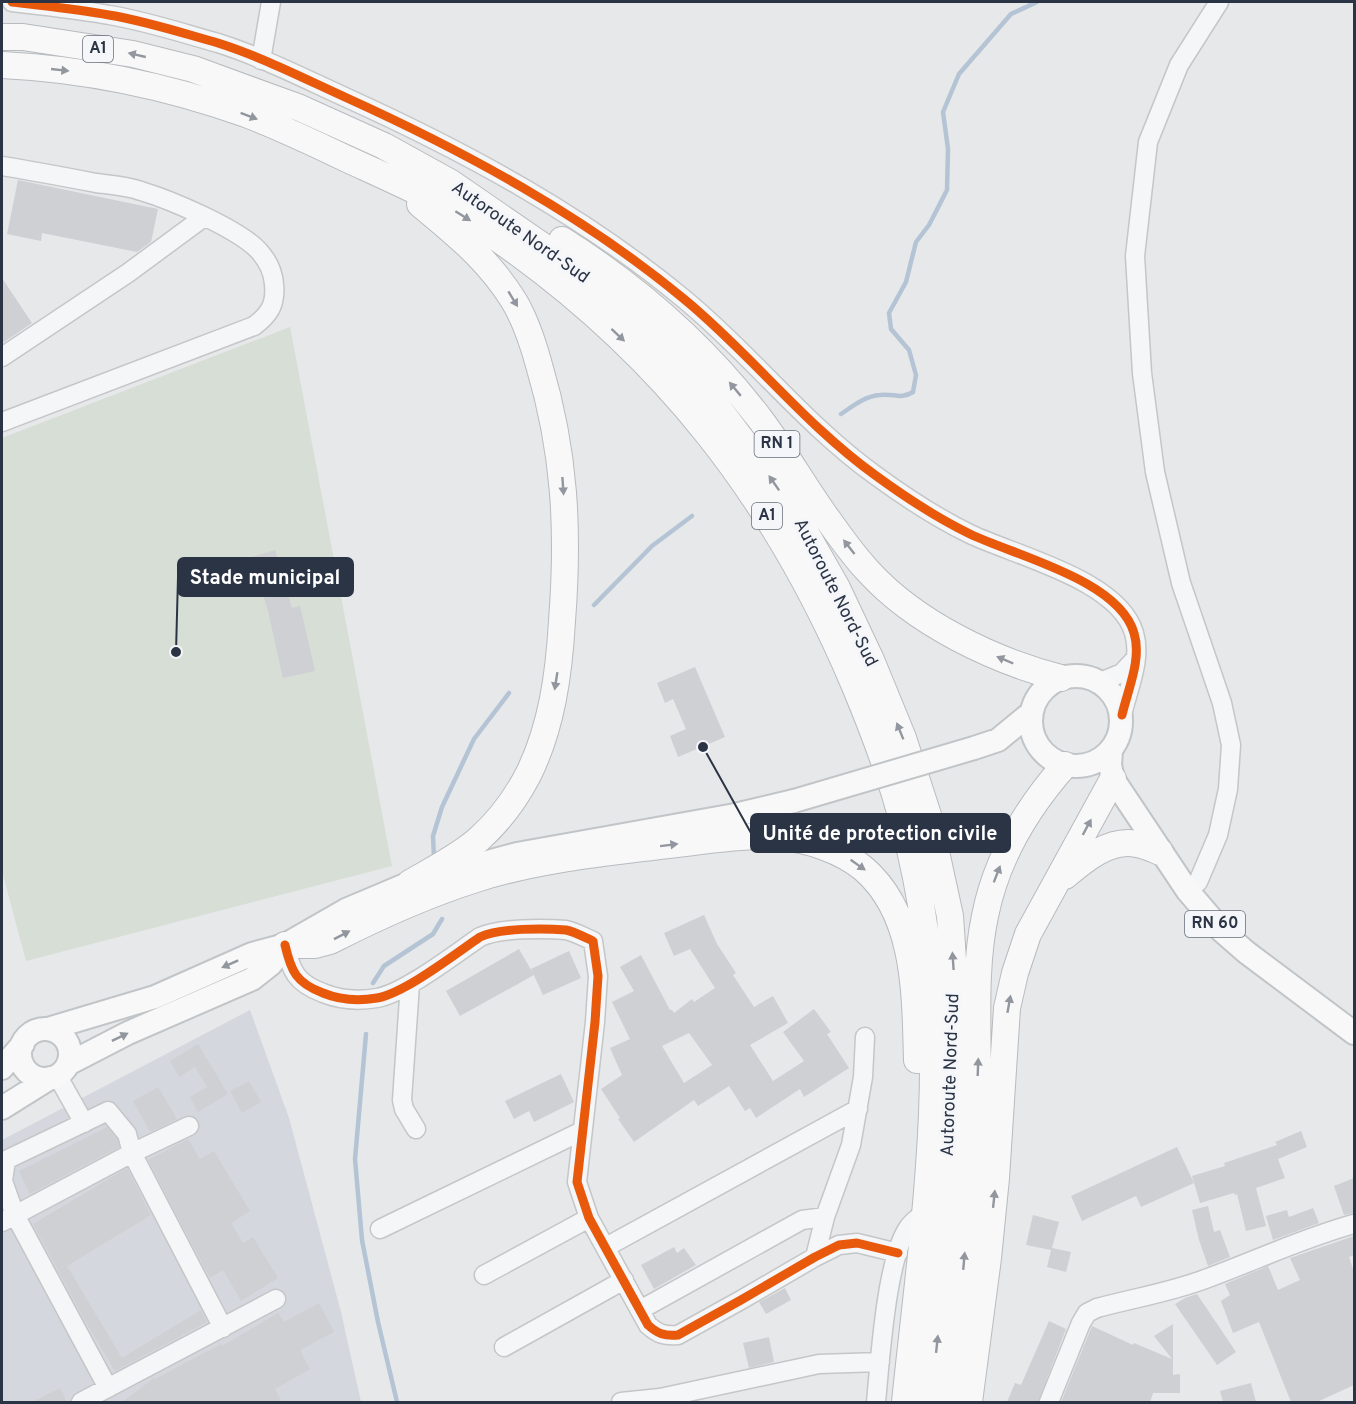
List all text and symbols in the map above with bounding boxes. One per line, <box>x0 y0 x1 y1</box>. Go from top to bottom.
road number: A1 <box>83 36 113 62</box>
one-way arrow <box>127 50 146 59</box>
one-way arrow <box>50 65 69 75</box>
one-way arrow <box>240 111 258 121</box>
street label: Autoroute Nord-Sud <box>446 177 594 289</box>
one-way arrow <box>455 211 471 222</box>
one-way arrow <box>507 291 518 307</box>
one-way arrow <box>610 328 625 342</box>
one-way arrow <box>729 382 742 397</box>
road number: RN 1 <box>754 431 800 457</box>
one-way arrow <box>768 475 780 491</box>
one-way arrow <box>559 477 568 496</box>
road number: A1 <box>752 503 782 529</box>
street label: Autoroute Nord-Sud <box>788 515 882 671</box>
one-way arrow <box>843 539 856 555</box>
callout: Stade municipal <box>178 558 353 596</box>
text: Stade municipal <box>190 566 340 592</box>
one-way arrow <box>997 655 1014 664</box>
one-way arrow <box>551 671 560 690</box>
one-way arrow <box>895 722 904 740</box>
callout: Unité de protection civile <box>751 814 1010 852</box>
one-way arrow <box>1081 818 1091 836</box>
text: Unité de protection civile <box>763 822 997 848</box>
one-way arrow <box>660 840 679 850</box>
one-way arrow <box>849 859 865 871</box>
one-way arrow <box>993 865 1002 883</box>
road number: RN 60 <box>1185 911 1245 937</box>
one-way arrow <box>334 930 351 940</box>
one-way arrow <box>948 951 957 970</box>
one-way arrow <box>221 959 239 969</box>
street label: Autoroute Nord-Sud <box>937 993 965 1157</box>
one-way arrow <box>1004 995 1013 1014</box>
one-way arrow <box>111 1033 128 1042</box>
one-way arrow <box>974 1057 983 1076</box>
one-way arrow <box>989 1189 999 1208</box>
one-way arrow <box>959 1252 969 1271</box>
one-way arrow <box>932 1335 942 1354</box>

